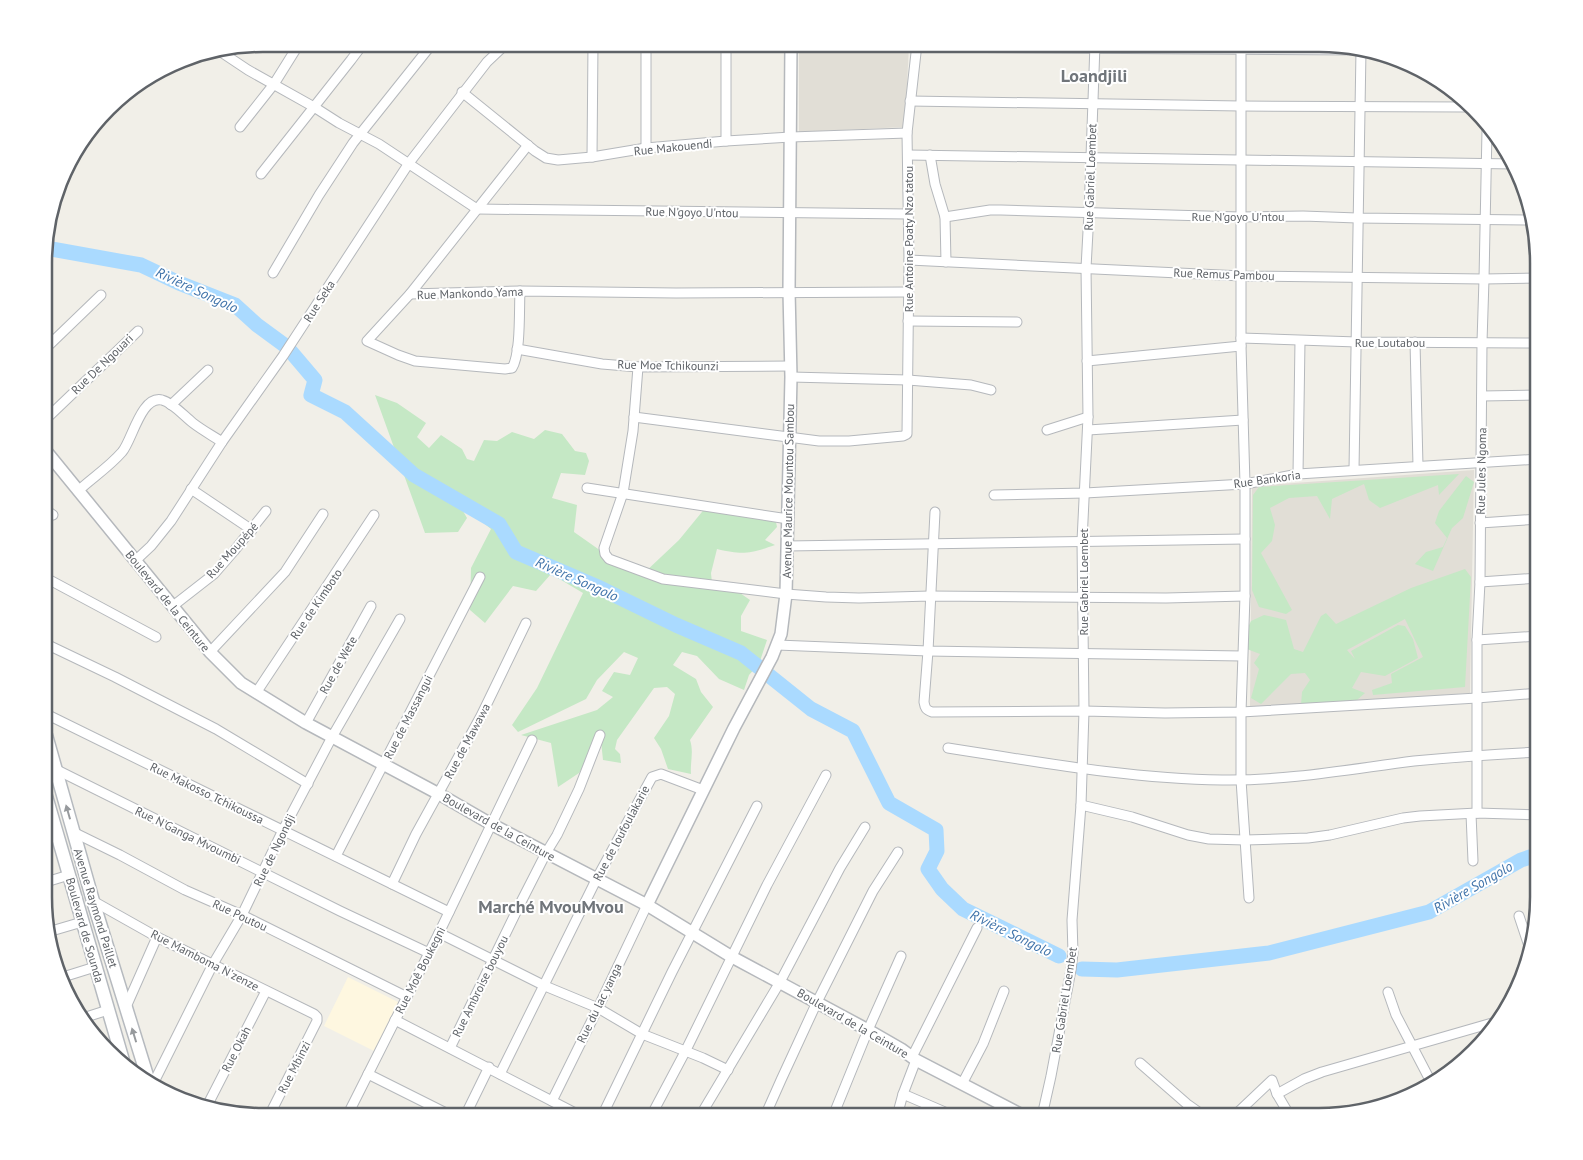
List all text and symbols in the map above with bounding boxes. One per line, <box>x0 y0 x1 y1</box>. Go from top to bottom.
district label: Loandjili <box>1061 64 1127 87</box>
street label: Rue Gabriel Loembet <box>1081 123 1099 231</box>
street label: Rue Makouendi <box>633 135 713 159</box>
street label: Rue Antoine Poaty Nzo tatou <box>901 166 916 312</box>
street label: Rue N'goyo U'ntou <box>645 204 739 220</box>
street label: Rue N'goyo U'ntou <box>1191 209 1285 224</box>
water label: Rivière Songolo <box>153 263 241 317</box>
street label: Rue Remus Pambou <box>1173 265 1275 283</box>
street label: Rue Seka <box>300 277 338 325</box>
street label: Rue Mankondo Yama <box>416 284 524 302</box>
street label: Rue De Ngouari <box>68 331 136 397</box>
street label: Rue Loutabou <box>1355 335 1425 350</box>
street label: Rue Moe Tchikounzi <box>617 357 719 373</box>
street label: Avenue Maurice Mountou Sambou <box>779 403 797 579</box>
street label: Rue Jules Ngoma <box>1473 427 1489 515</box>
street label: Rue Bankoria <box>1232 467 1302 491</box>
street label: Rue Moupépé <box>203 519 261 581</box>
street label: Rue Gabriel Loembet <box>1076 528 1091 636</box>
street label: Boulevard de la Ceinture <box>122 547 214 655</box>
water label: Rivière Songolo <box>533 553 621 605</box>
street label: Rue de Kimboto <box>287 566 345 642</box>
street label: Rue de Wete <box>316 633 360 697</box>
street label: Rue de Massangui <box>380 672 436 762</box>
street label: Rue de Mawawa <box>441 701 493 781</box>
street label: Rue Makosso Tchikoussa <box>148 759 266 827</box>
street label: Rue de loufoulakarie <box>589 783 653 883</box>
street label: Boulevard de la Ceinture <box>440 790 558 864</box>
street label: Rue N'Ganga Mvoumbi <box>133 803 243 867</box>
one-way arrow <box>63 805 71 820</box>
street label: Rue de Ngondji <box>250 811 298 889</box>
street label: Avenue Raymond Paillet <box>71 846 121 970</box>
water label: Rivière Songolo <box>1430 857 1516 917</box>
street label: Boulevard de Sounda <box>63 876 107 984</box>
district label: Marché MvouMvou <box>478 895 624 918</box>
street label: Rue Poutou <box>210 896 270 934</box>
water label: Rivière Songolo <box>967 905 1055 961</box>
street label: Rue Moê Boukegni <box>392 924 448 1016</box>
street label: Rue Mamboma N'zenze <box>148 926 262 994</box>
street label: Rue Ambroise bouyou <box>449 933 511 1039</box>
street label: Rue Gabriel Loembet <box>1048 946 1080 1054</box>
street label: Rue du lac yanga <box>573 961 625 1045</box>
street label: Boulevard de la Ceinture <box>795 985 911 1061</box>
street label: Rue Okah <box>218 1024 254 1074</box>
one-way arrow <box>130 1027 138 1042</box>
street label: Rue Mbinzi <box>274 1038 314 1096</box>

